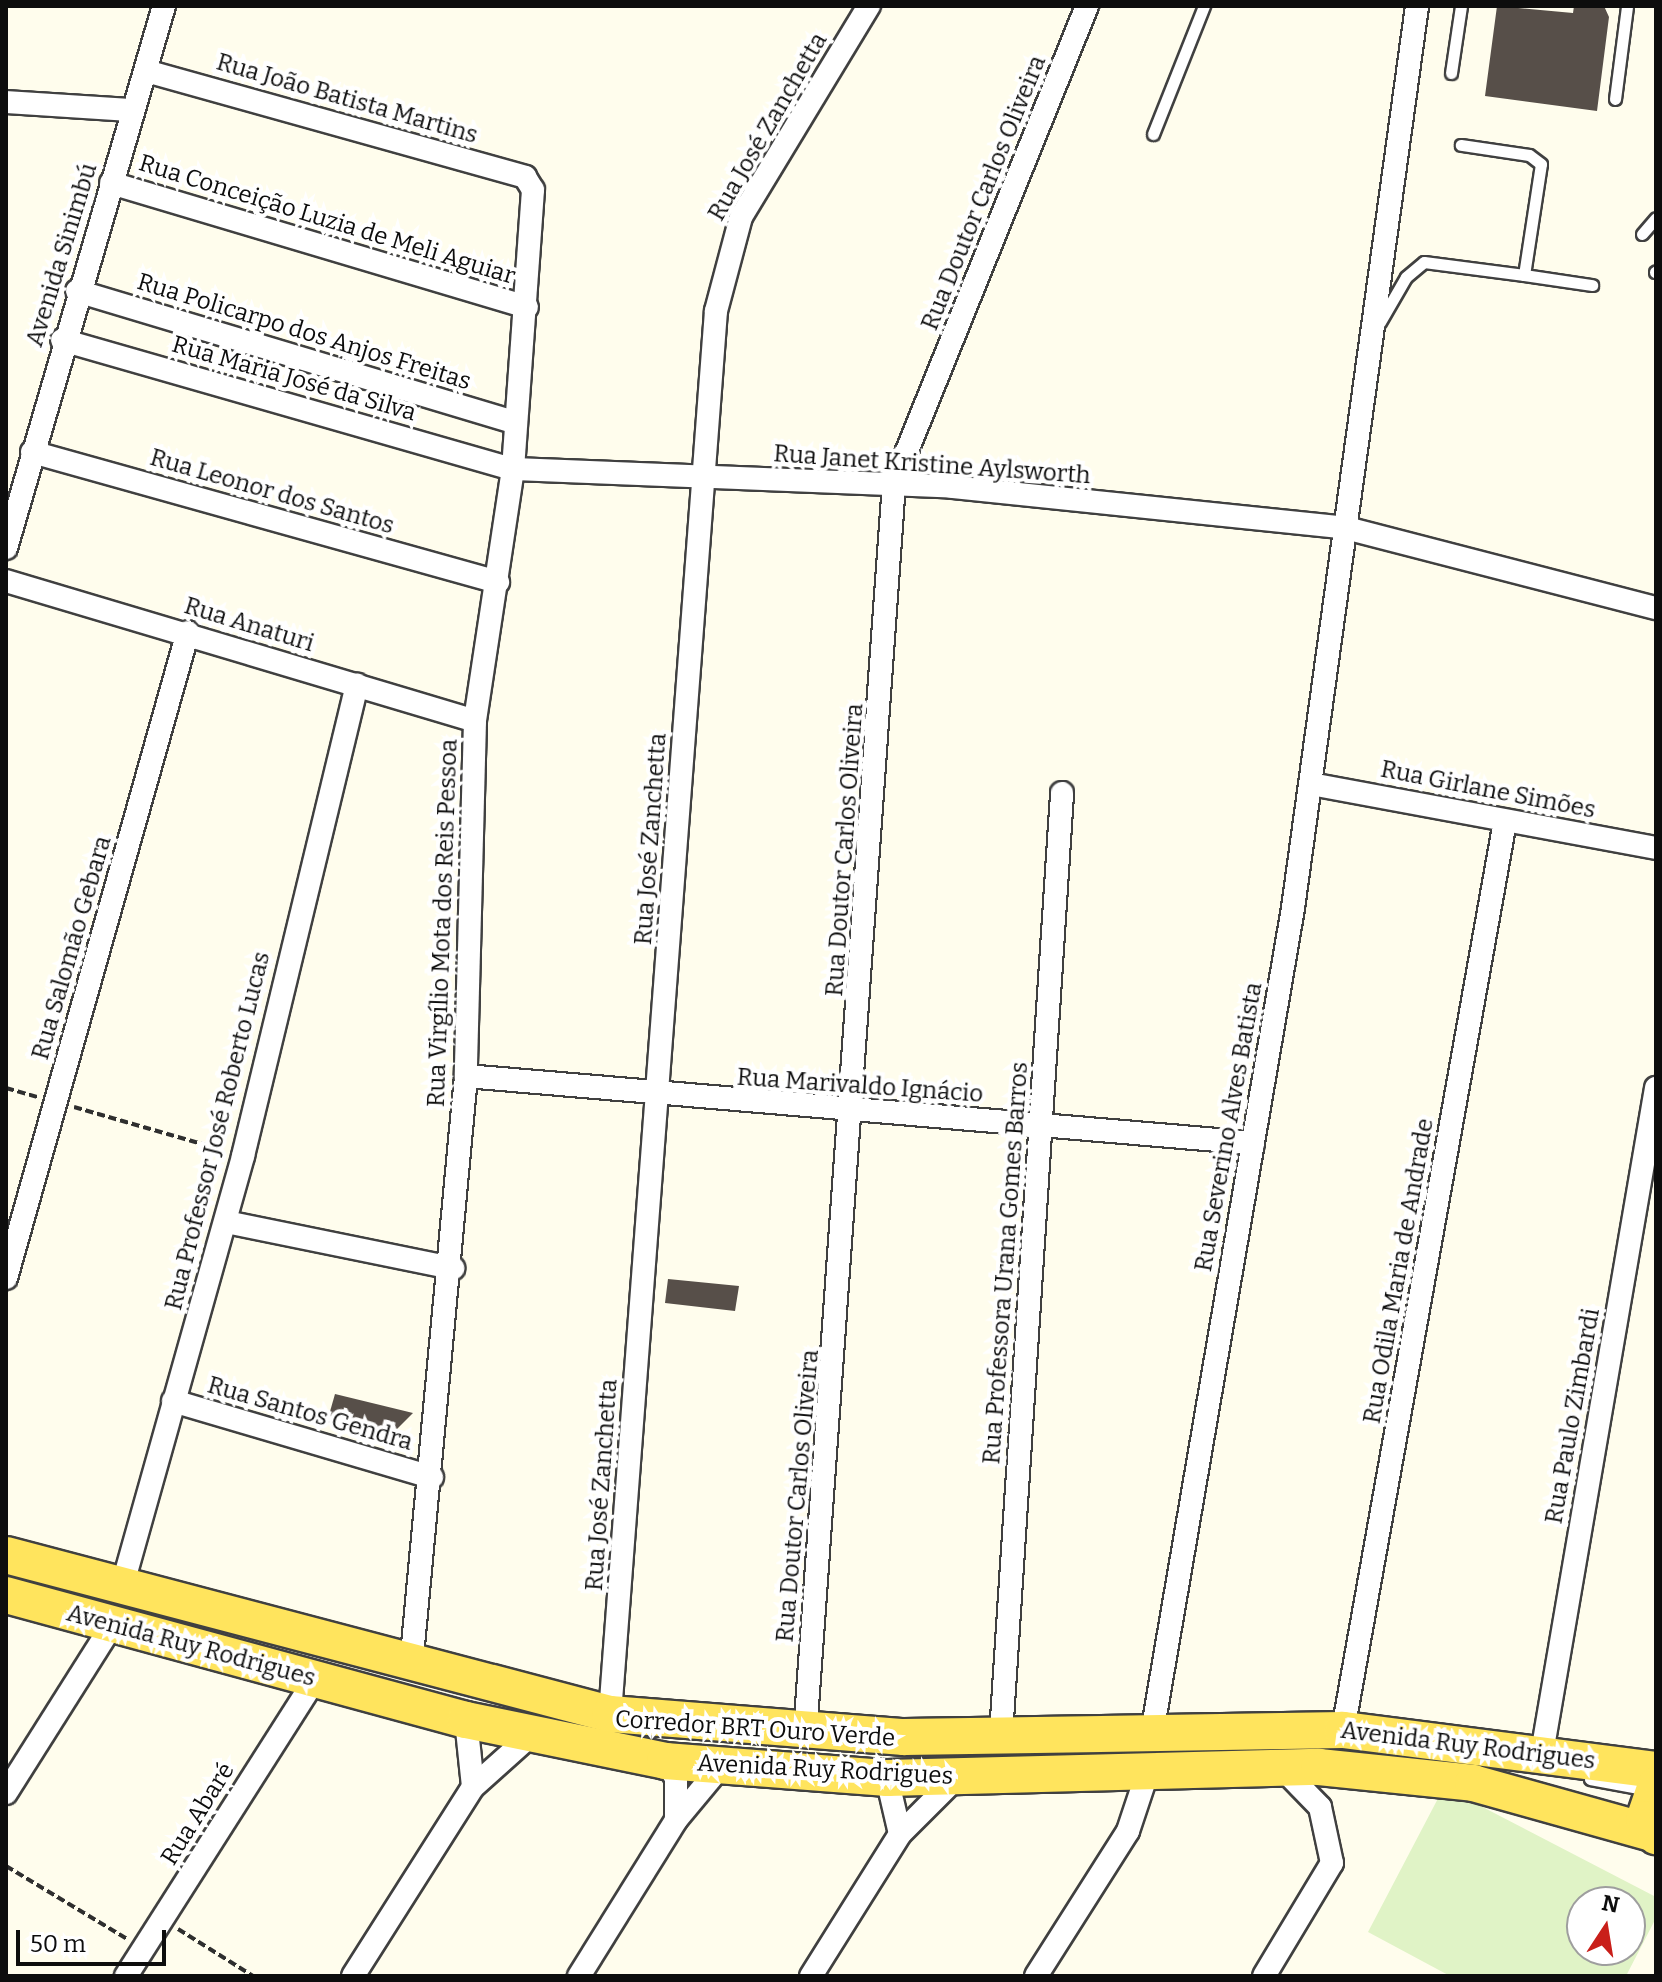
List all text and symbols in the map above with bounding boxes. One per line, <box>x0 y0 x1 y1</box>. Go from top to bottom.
street label: Rua José Zanchetta <box>702 28 834 226</box>
street label: Rua João Batista Martins <box>213 48 481 150</box>
street label: Rua Doutor Carlos Oliveira <box>916 52 1052 334</box>
street label: Rua Conceição Luzia de Meli Aguiar <box>135 149 519 291</box>
street label: Avenida Sinimbú <box>20 160 104 350</box>
street label: Rua Policarpo dos Anjos Freitas <box>134 267 474 397</box>
street label: Rua Maria José da Silva <box>169 330 419 428</box>
street label: Rua Janet Kristine Aylsworth <box>773 440 1091 490</box>
street label: Rua Leonor dos Santos <box>147 443 397 541</box>
street label: Rua Anaturi <box>181 592 317 658</box>
street label: Rua Doutor Carlos Oliveira <box>820 703 870 997</box>
street label: Rua José Zanchetta <box>629 732 673 946</box>
street label: Rua Virgílio Mota dos Reis Pessoa <box>422 738 464 1108</box>
street label: Rua Girlane Simões <box>1378 755 1598 825</box>
street label: Rua Salomão Gebara <box>26 833 118 1063</box>
street label: Rua Professor José Roberto Lucas <box>159 949 277 1313</box>
street label: Rua Severino Alves Batista <box>1189 980 1269 1274</box>
street label: Rua Professora Urana Gomes Barros <box>978 1061 1034 1465</box>
street label: Rua Marivaldo Ignácio <box>736 1063 984 1109</box>
street label: Rua Odila Maria de Andrade <box>1358 1116 1440 1426</box>
street label: Rua Paulo Zimbardi <box>1540 1306 1606 1526</box>
street label: Rua Doutor Carlos Oliveira <box>771 1349 825 1643</box>
street label: Rua Santos Gendra <box>204 1371 416 1457</box>
street label: Rua José Zanchetta <box>580 1378 624 1592</box>
street label: Avenida Ruy Rodrigues <box>63 1599 319 1693</box>
street label: Corredor BRT Ouro Verde <box>614 1705 896 1753</box>
street label: Avenida Ruy Rodrigues <box>1339 1716 1597 1776</box>
street label: Avenida Ruy Rodrigues <box>696 1749 954 1791</box>
street label: Rua Abaré <box>155 1758 241 1870</box>
north arrow <box>1566 1886 1646 1966</box>
text: N <box>1600 1889 1622 1919</box>
scale bar <box>20 1914 170 1964</box>
text: 50 m <box>30 1930 86 1958</box>

